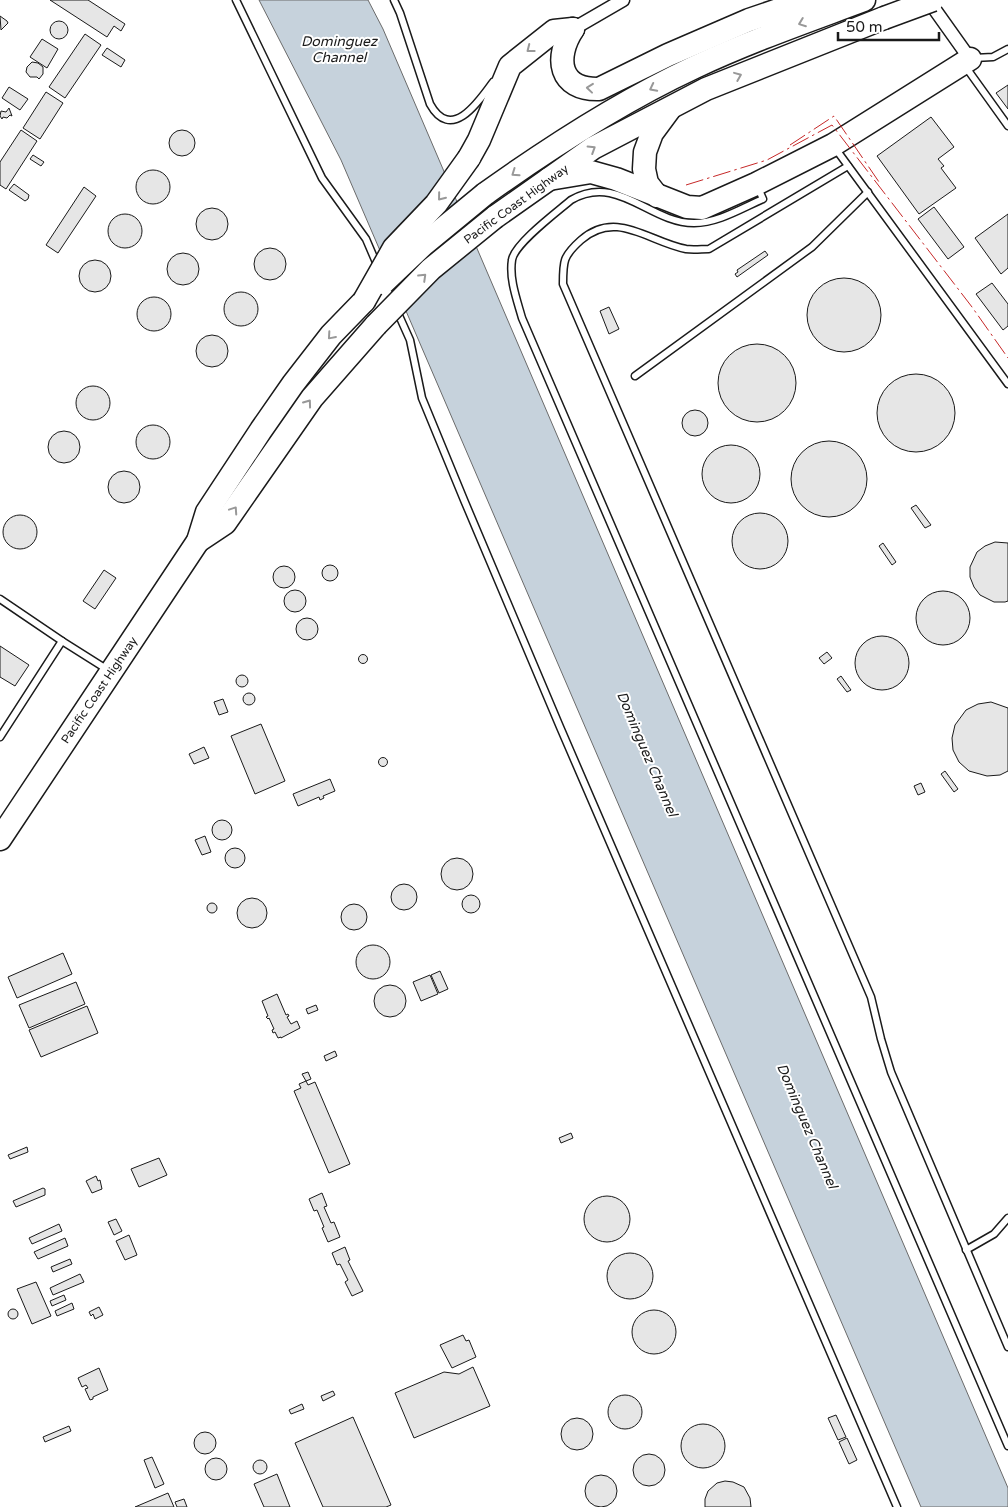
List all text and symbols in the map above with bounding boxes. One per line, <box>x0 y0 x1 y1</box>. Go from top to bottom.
scale bar <box>838 10 939 42</box>
one-way arrow <box>799 17 807 27</box>
text: 50 m <box>846 18 883 36</box>
water label: Dominguez Channel <box>301 33 379 66</box>
one-way arrow <box>527 44 536 53</box>
one-way arrow <box>733 72 741 82</box>
one-way arrow <box>650 82 659 92</box>
one-way arrow <box>585 83 593 94</box>
one-way arrow <box>587 146 596 155</box>
street label: Pacific Coast Highway <box>461 161 571 247</box>
one-way arrow <box>512 167 521 175</box>
one-way arrow <box>438 192 447 201</box>
one-way arrow <box>417 274 426 283</box>
one-way arrow <box>327 331 336 340</box>
one-way arrow <box>302 399 311 409</box>
one-way arrow <box>228 506 237 515</box>
street label: Pacific Coast Highway <box>58 633 140 746</box>
water label: Dominguez Channel <box>613 689 682 820</box>
water label: Dominguez Channel <box>773 1061 842 1192</box>

